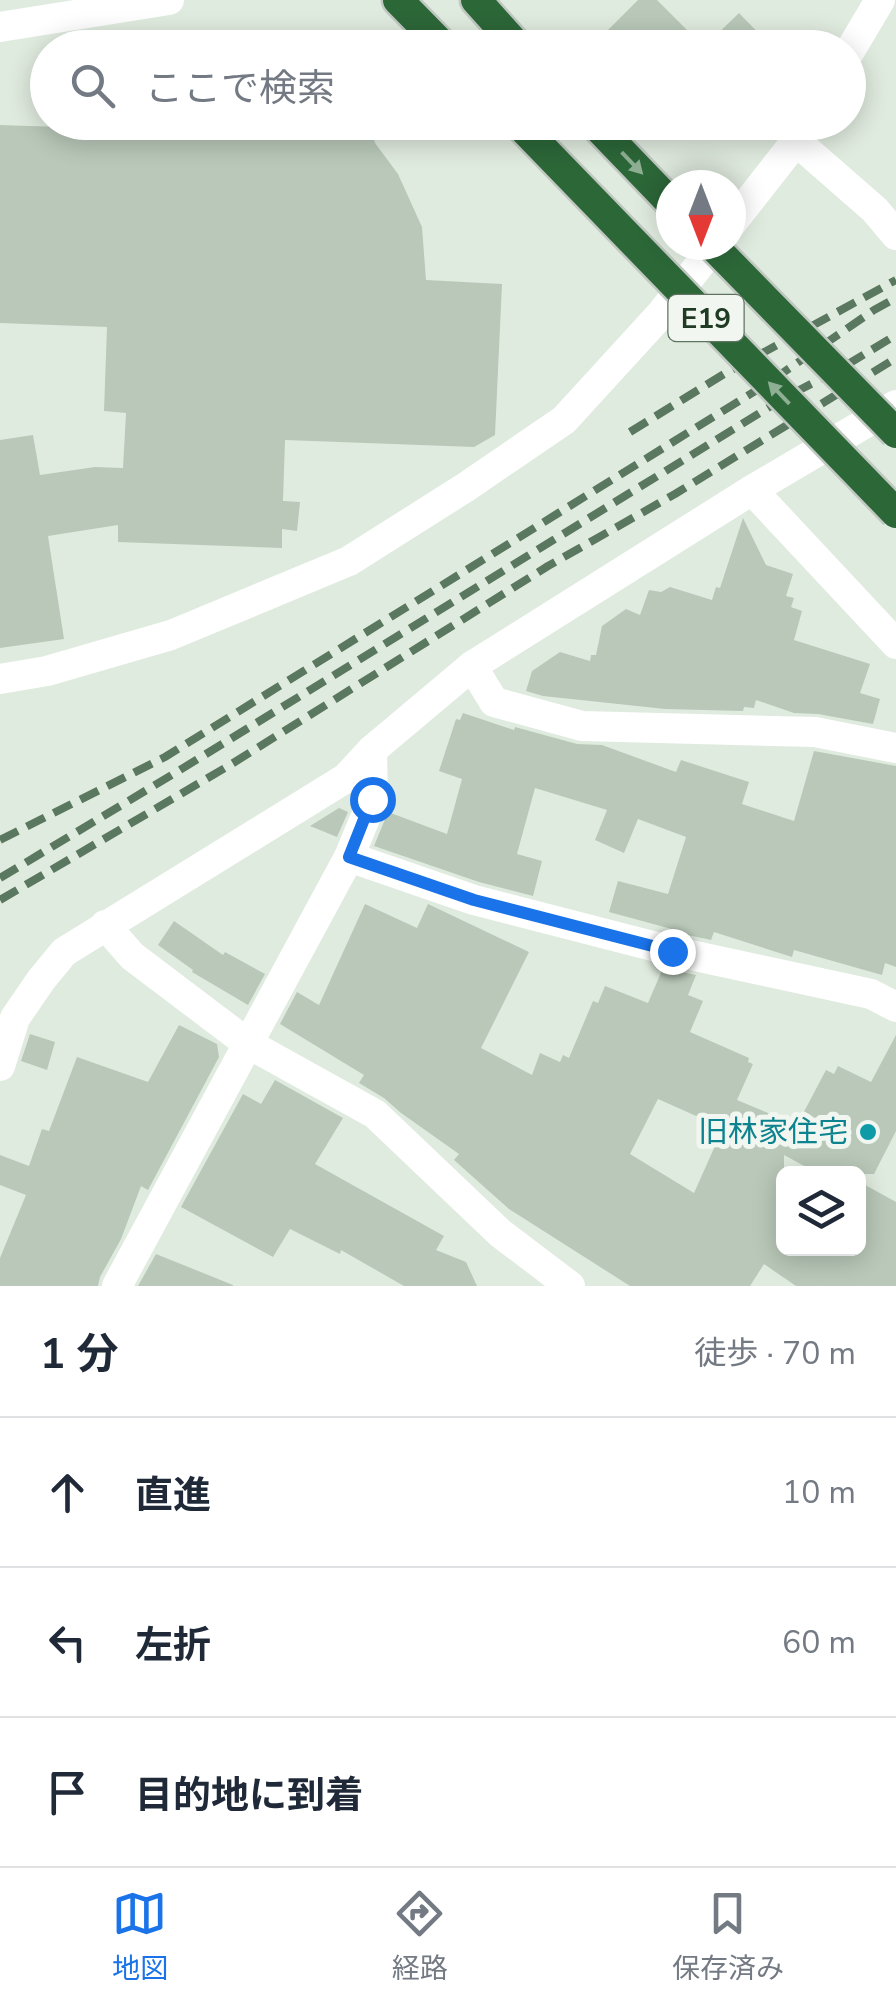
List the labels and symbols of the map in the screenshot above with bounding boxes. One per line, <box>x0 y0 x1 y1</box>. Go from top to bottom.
one-way arrow <box>620 150 643 174</box>
north arrow <box>656 170 746 260</box>
road number: E19 <box>668 295 744 341</box>
one-way arrow <box>768 381 791 405</box>
route start <box>350 777 396 823</box>
route end <box>650 929 696 975</box>
place label: 旧林家住宅 <box>698 1112 848 1153</box>
marker: 旧林家住宅 <box>857 1121 879 1143</box>

